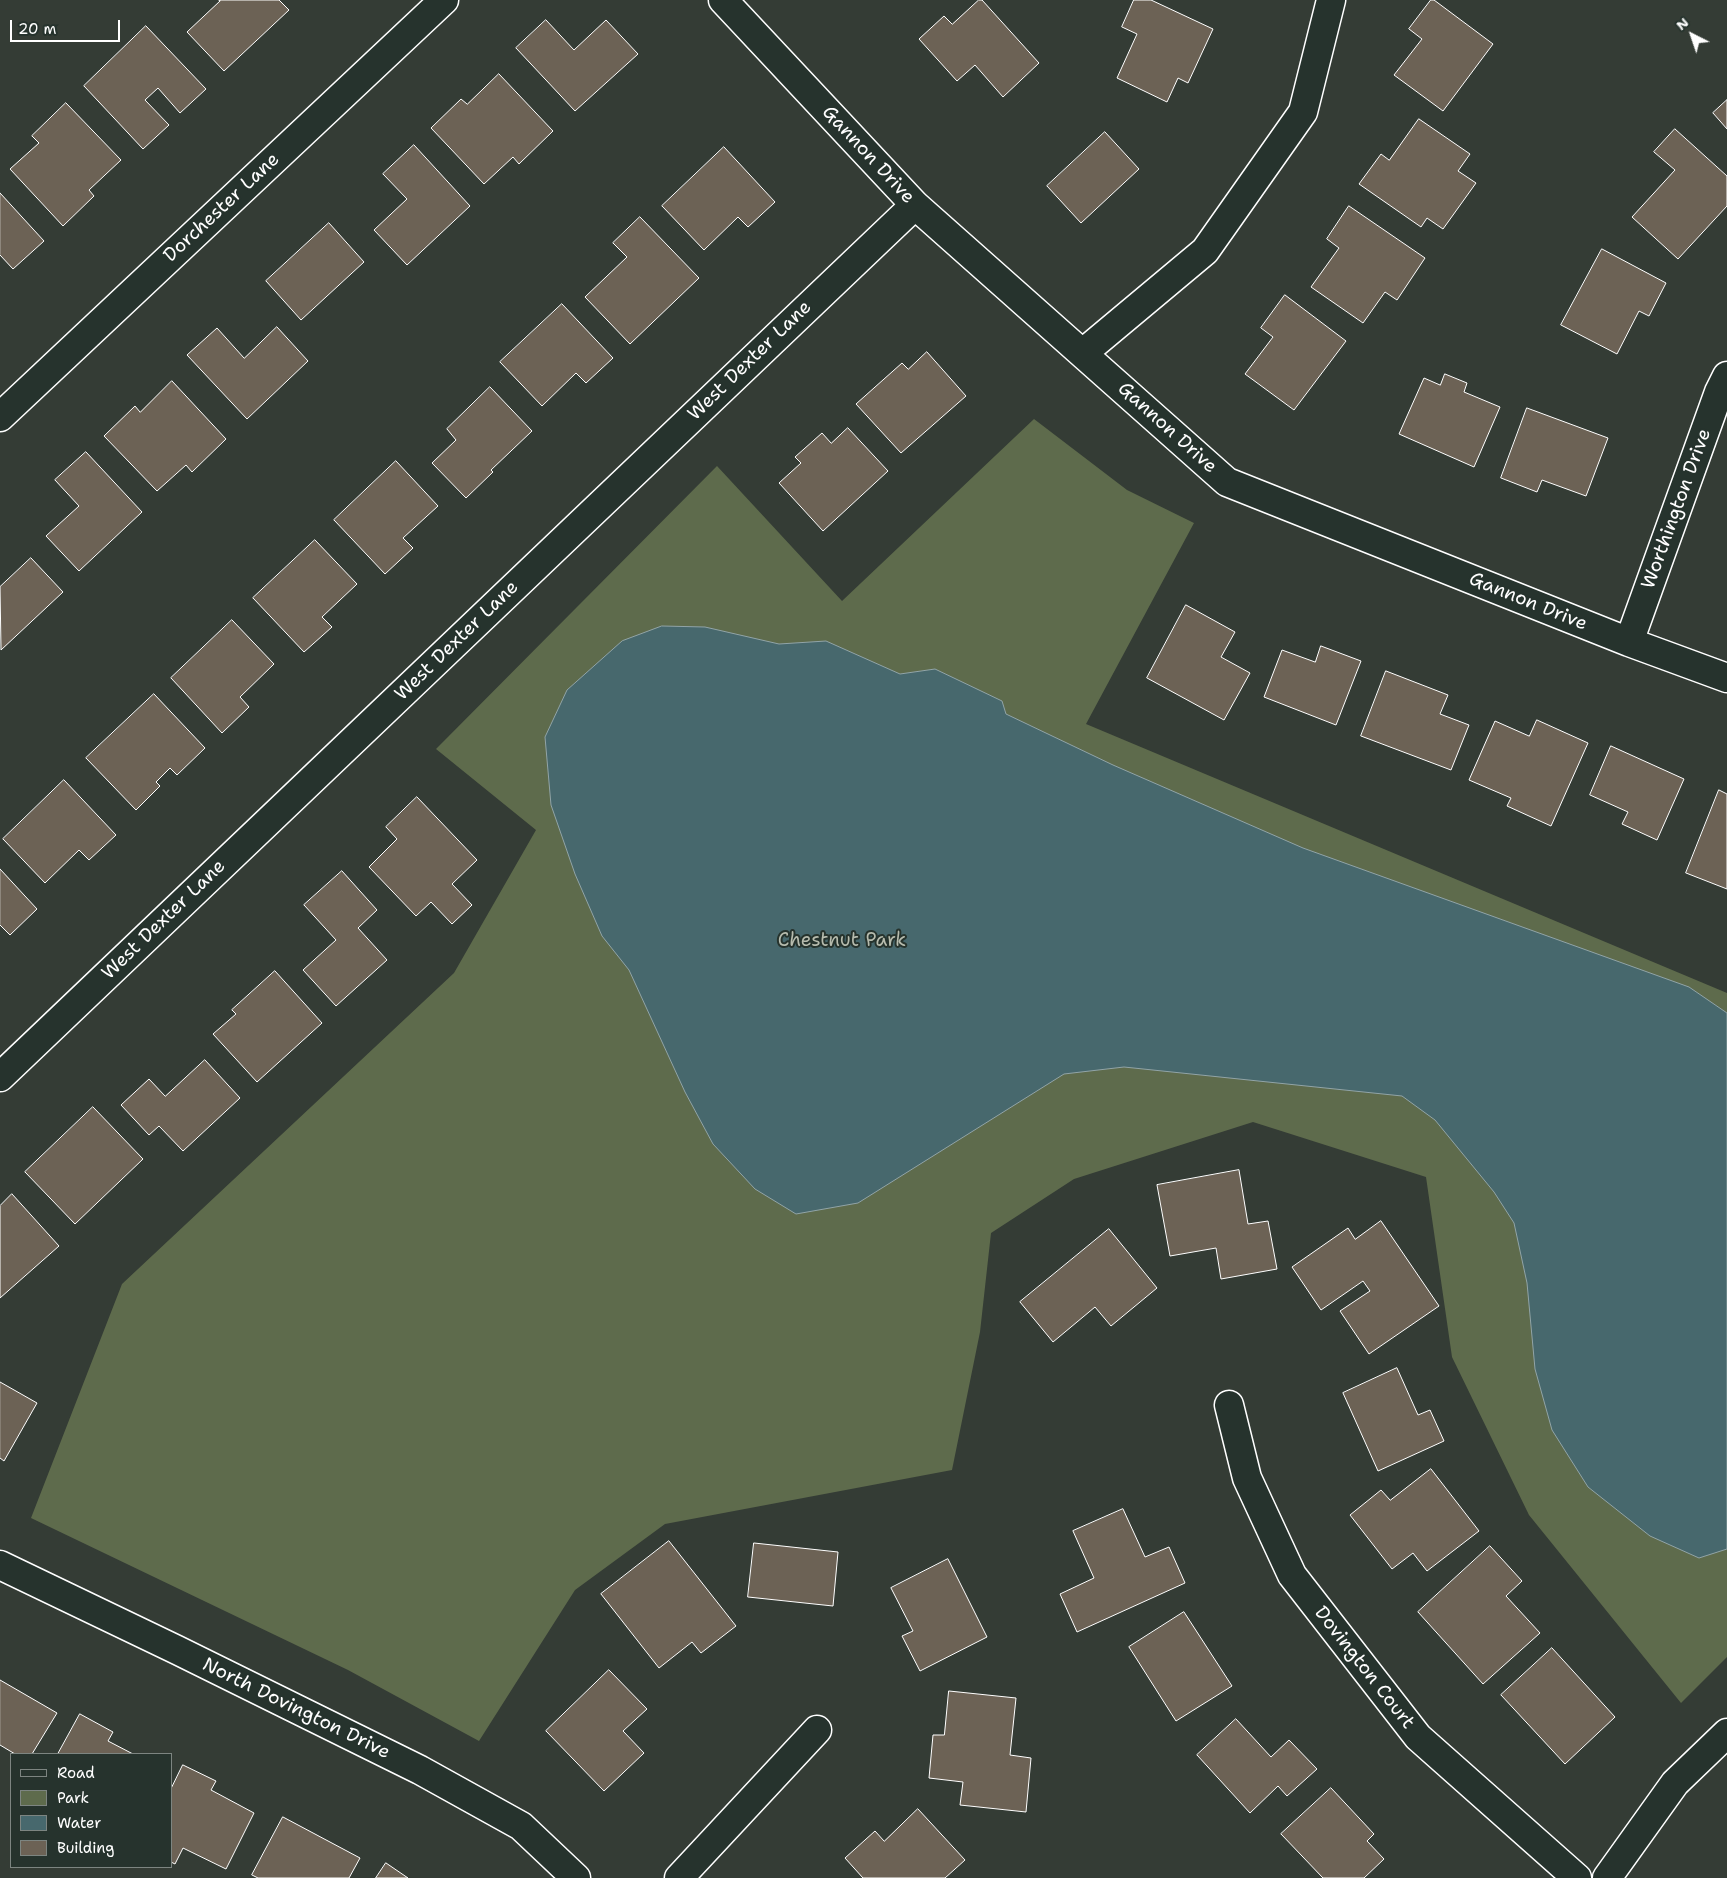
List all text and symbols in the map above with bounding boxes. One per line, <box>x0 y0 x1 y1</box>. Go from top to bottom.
scale bar <box>12 10 122 42</box>
north arrow <box>1667 10 1717 60</box>
text: N <box>1672 13 1692 34</box>
text: 20 m <box>18 19 57 39</box>
street label: Gannon Drive <box>817 101 919 209</box>
street label: Dorchester Lane <box>159 149 285 267</box>
street label: West Dexter Lane <box>684 296 816 426</box>
street label: Gannon Drive <box>1113 378 1221 478</box>
street label: Worthington Drive <box>1637 426 1717 592</box>
street label: Gannon Drive <box>1466 568 1590 636</box>
street label: West Dexter Lane <box>391 576 523 706</box>
street label: West Dexter Lane <box>98 855 230 985</box>
park label: Chestnut Park <box>778 930 906 952</box>
street label: Dovington Court <box>1309 1602 1419 1734</box>
street label: North Dovington Drive <box>198 1654 394 1764</box>
legend <box>10 1753 172 1868</box>
text: Road <box>57 1763 95 1783</box>
text: Park <box>57 1788 89 1808</box>
text: Water <box>57 1813 101 1833</box>
text: Building <box>57 1838 114 1858</box>

